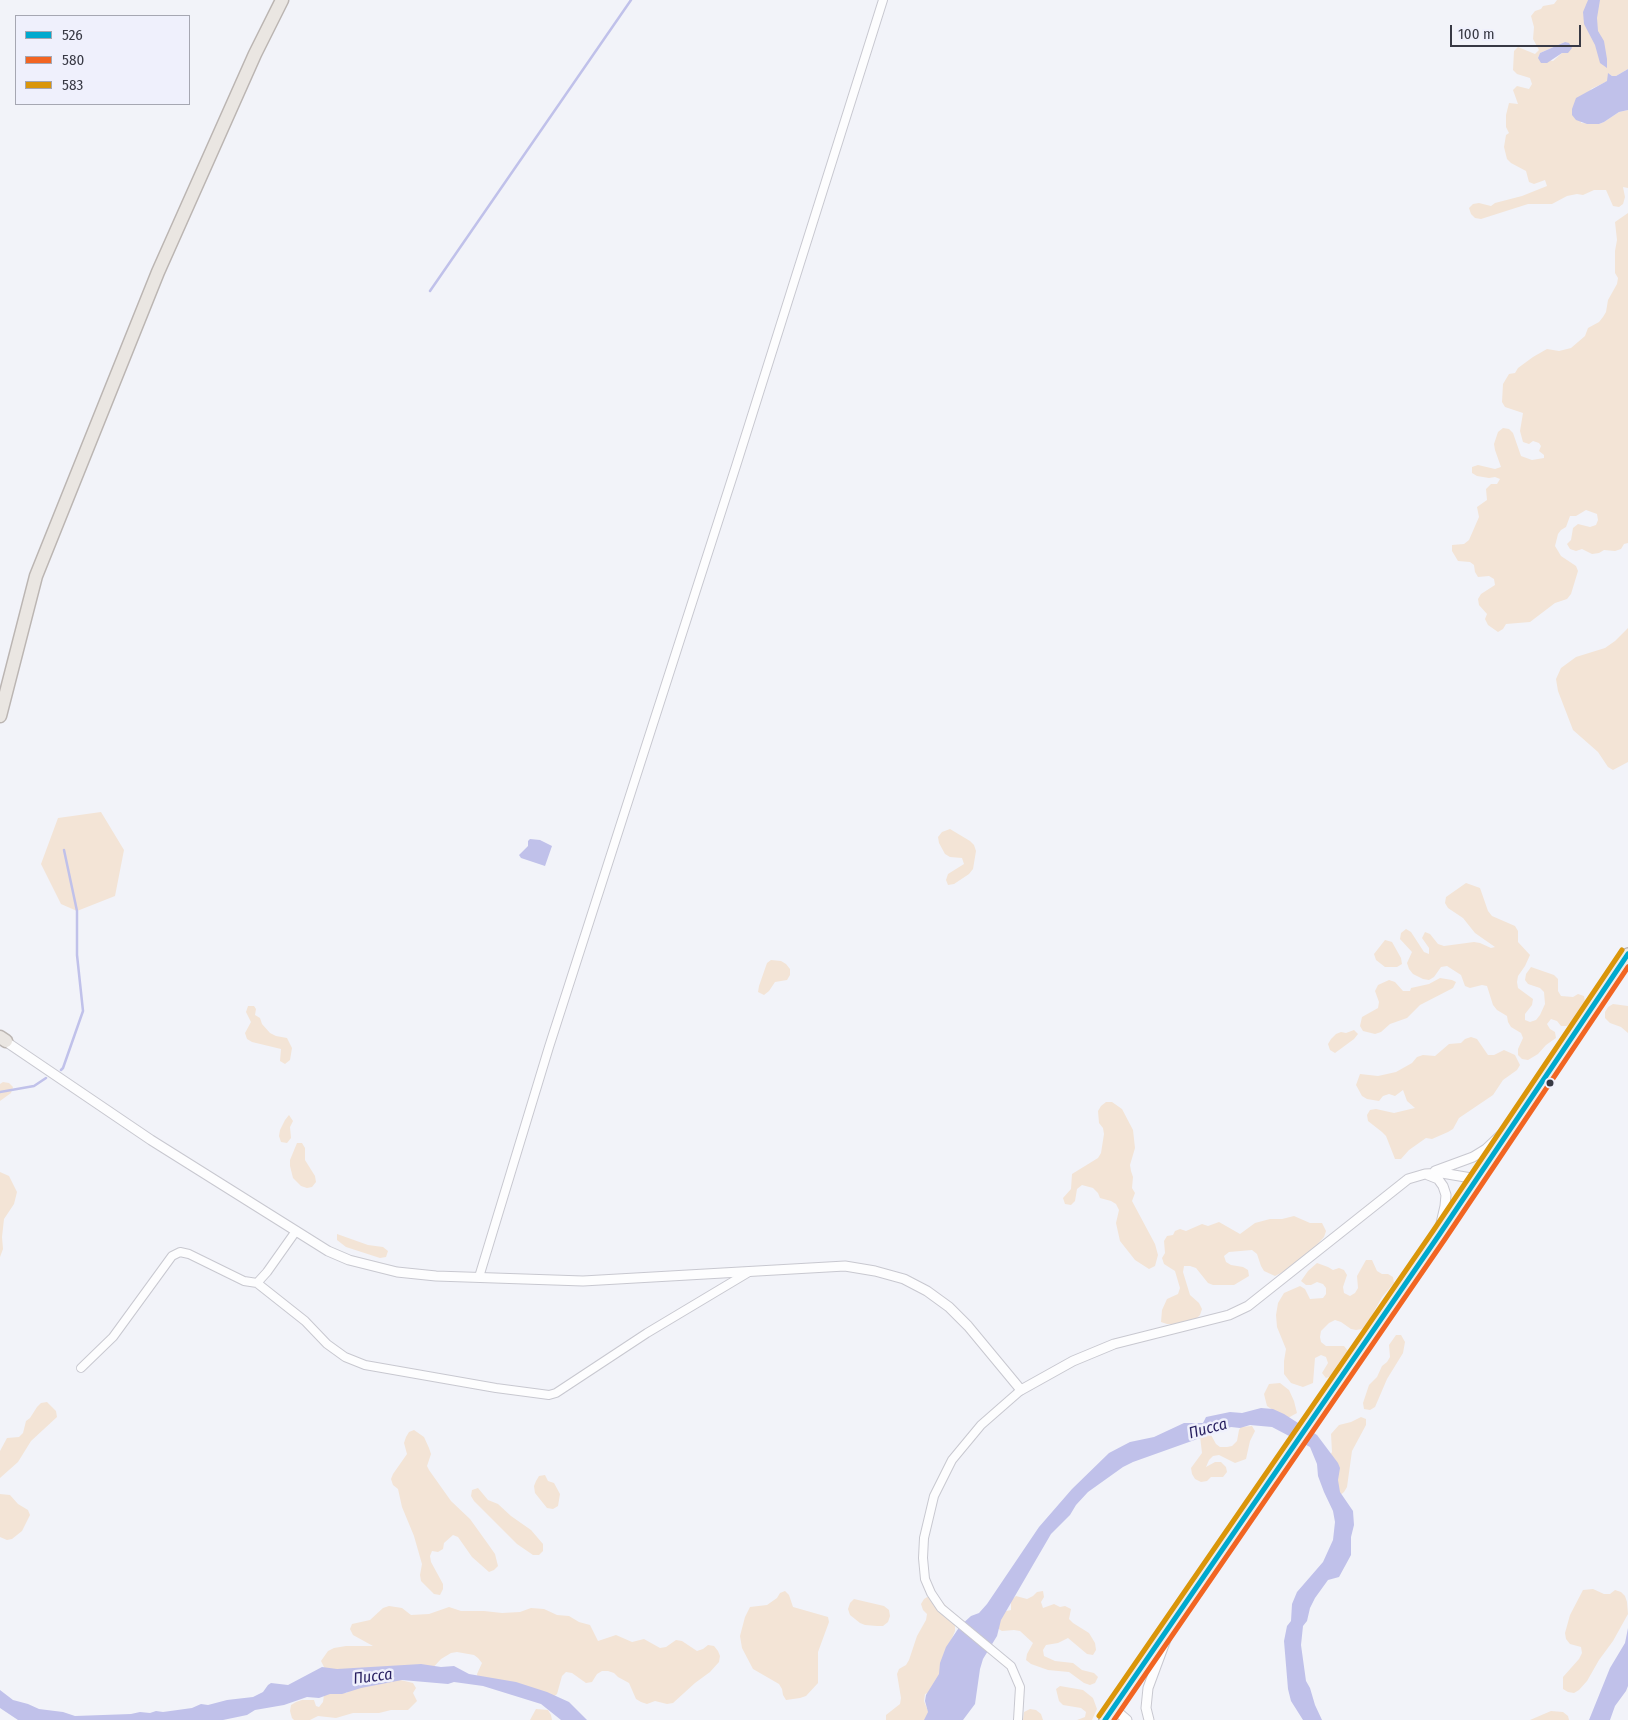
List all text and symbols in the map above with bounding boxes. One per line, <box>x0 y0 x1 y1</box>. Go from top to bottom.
legend <box>15 15 190 105</box>
scale bar <box>1453 15 1584 47</box>
text: 100 m <box>1458 25 1495 43</box>
text: 526 <box>62 26 83 44</box>
text: 580 <box>62 51 84 69</box>
text: 583 <box>62 76 83 94</box>
unlabelled marker <box>1545 1078 1555 1088</box>
water label: Писса <box>1187 1415 1229 1443</box>
water label: Писса <box>352 1665 394 1689</box>

